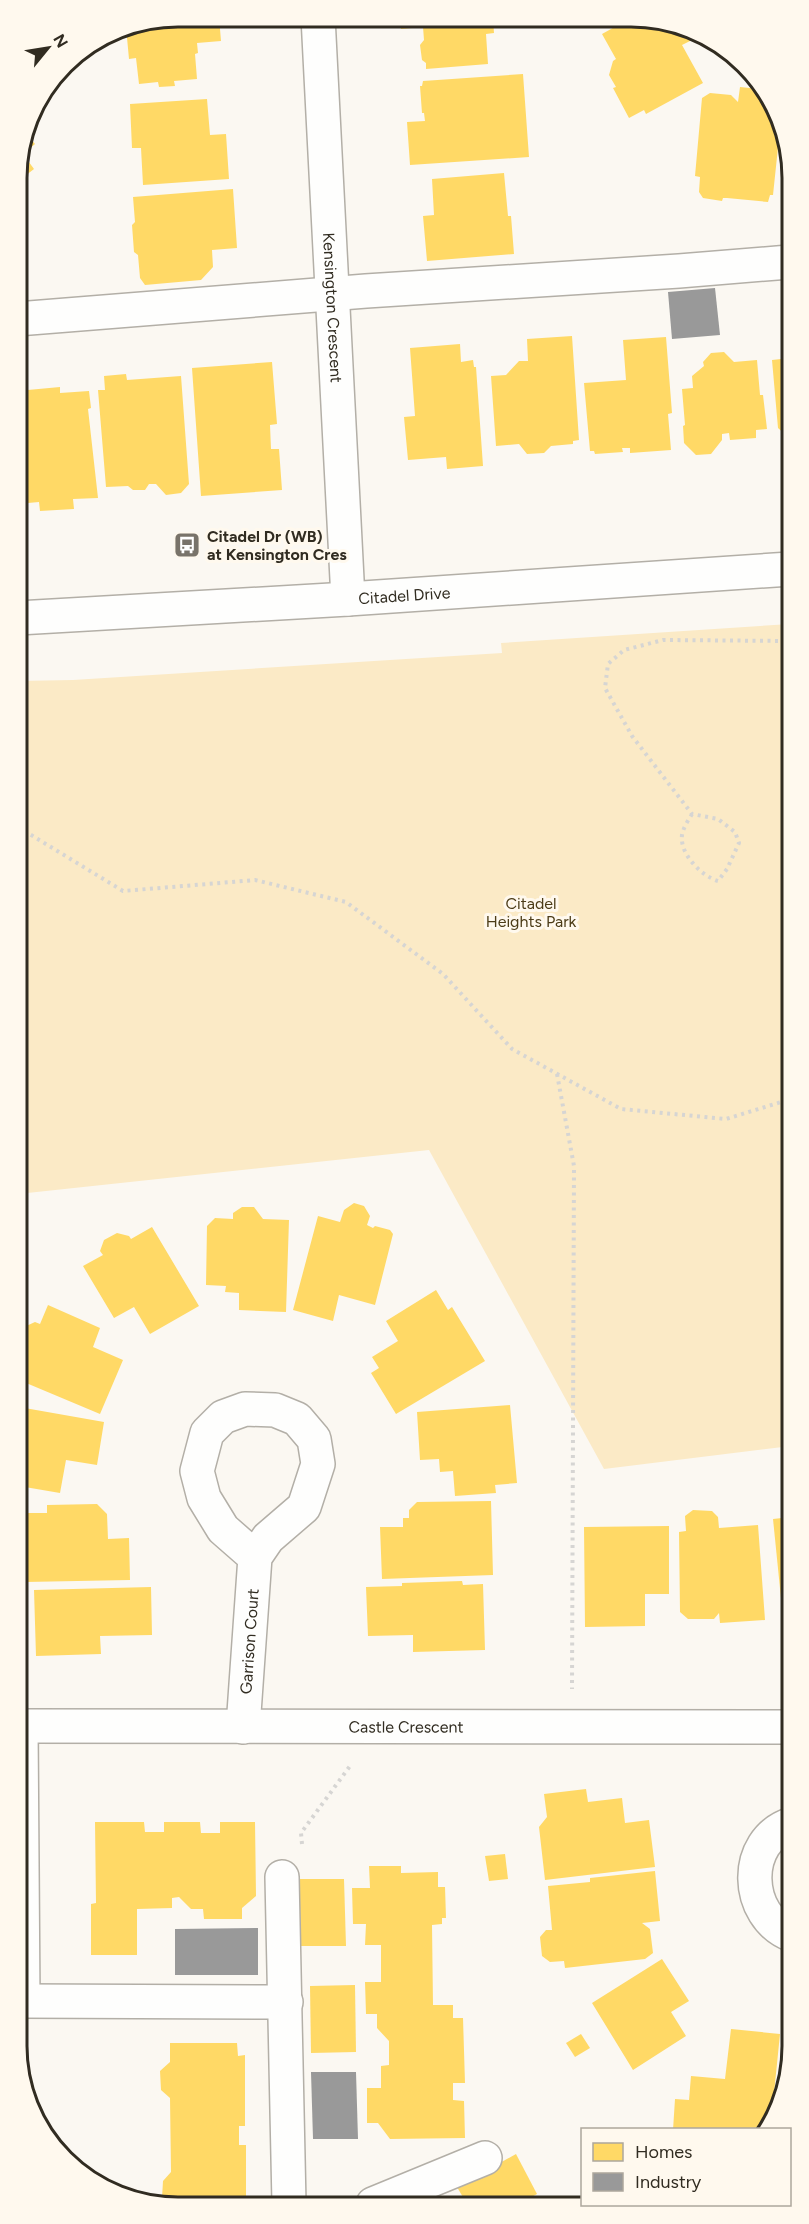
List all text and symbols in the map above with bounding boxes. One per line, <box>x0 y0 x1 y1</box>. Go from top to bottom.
north arrow <box>18 18 78 78</box>
text: N <box>49 31 72 51</box>
street label: Kensington Crescent <box>320 232 346 383</box>
place label: Citadel Dr (WB) at Kensington Cres <box>207 527 347 564</box>
bus stop icon: Citadel Dr (WB) at Kensington Cres <box>172 530 202 560</box>
street label: Citadel Drive <box>358 583 451 608</box>
park label: Citadel Heights Park <box>486 894 577 931</box>
street label: Garrison Court <box>236 1588 262 1695</box>
street label: Castle Crescent <box>348 1717 464 1736</box>
legend <box>581 2128 791 2206</box>
text: Homes <box>635 2141 693 2163</box>
text: Industry <box>635 2171 702 2193</box>

